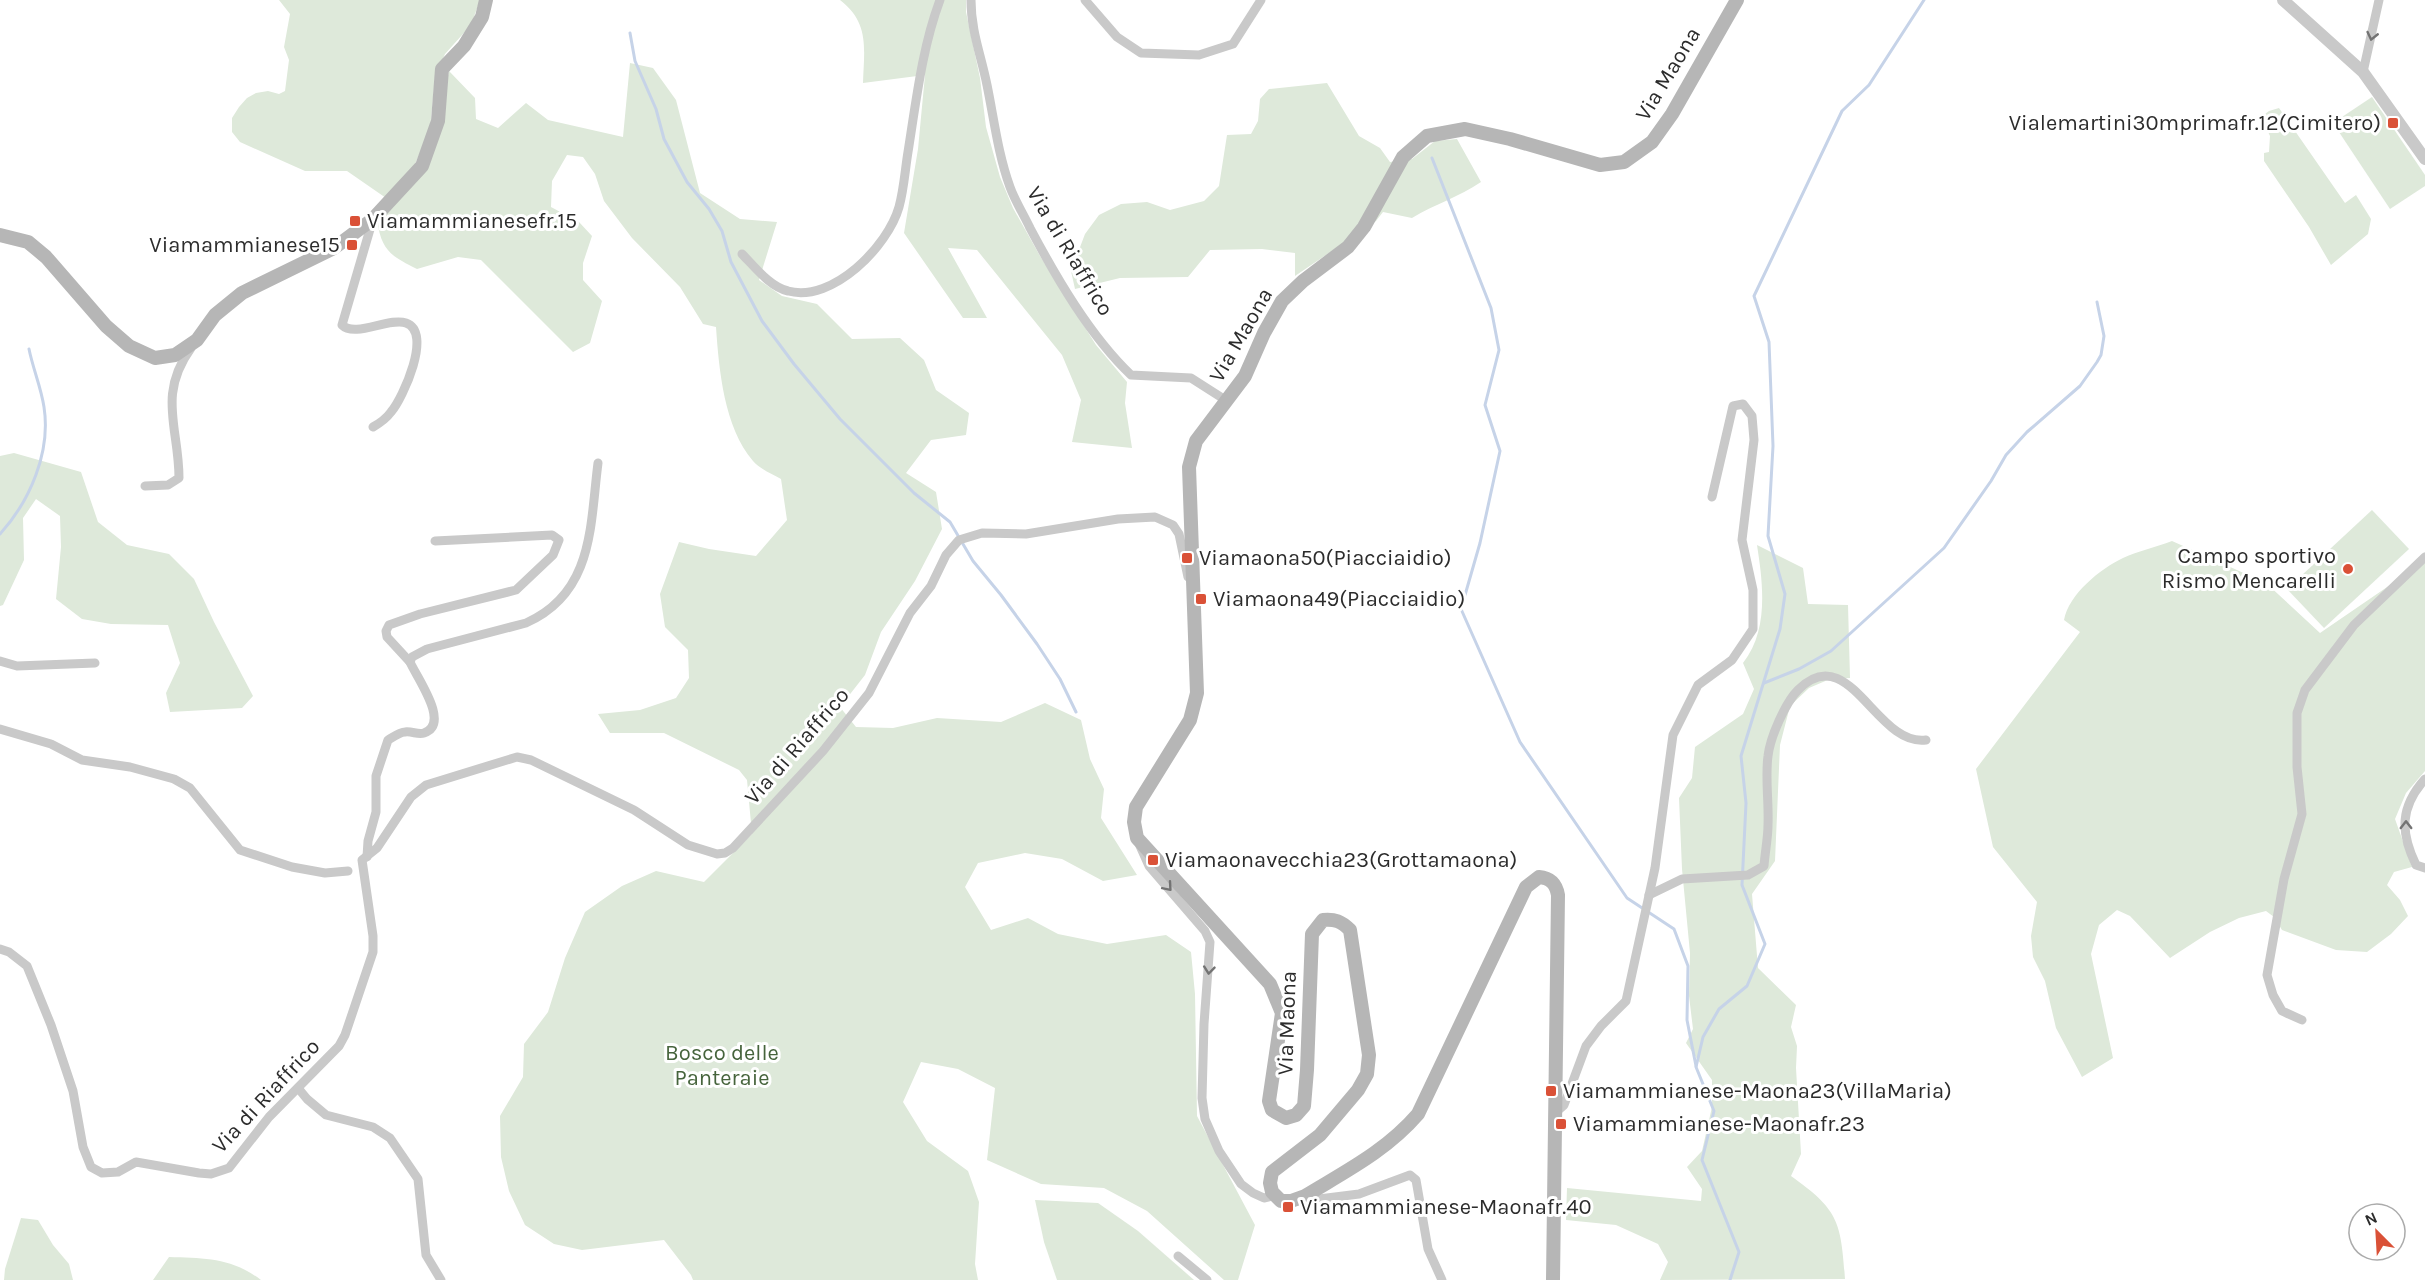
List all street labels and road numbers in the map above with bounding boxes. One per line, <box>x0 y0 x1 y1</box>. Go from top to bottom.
street label: Via Maona <box>1630 23 1706 125</box>
street label: Via di Riaffrico <box>1021 182 1119 320</box>
street label: Via Maona <box>1204 283 1278 387</box>
street label: Via di Riaffrico <box>739 682 855 810</box>
street label: Via Maona <box>1272 970 1302 1076</box>
street label: Via di Riaffrico <box>207 1034 325 1158</box>

